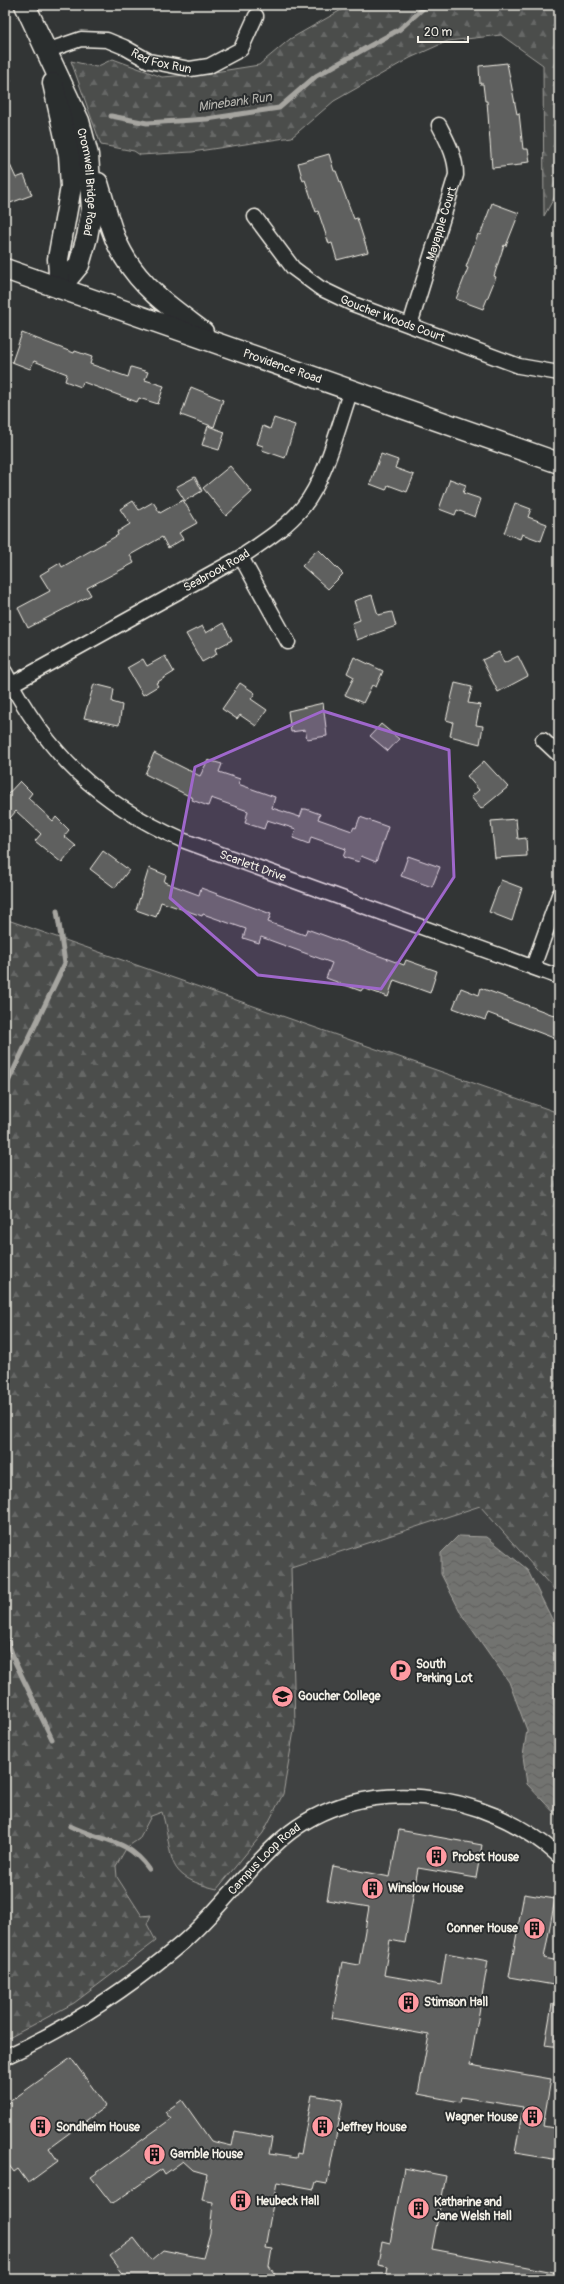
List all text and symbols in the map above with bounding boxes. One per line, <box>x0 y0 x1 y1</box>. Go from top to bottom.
scale bar <box>418 18 468 44</box>
text: 20 m <box>424 25 453 40</box>
street label: Red Fox Run <box>128 45 193 77</box>
water label: Minebank Run <box>197 89 274 115</box>
street label: Cromwell Bridge Road <box>74 126 99 237</box>
street label: Mayapple Court <box>423 185 460 263</box>
street label: Goucher Woods Court <box>338 291 447 345</box>
street label: Providence Road <box>241 345 324 387</box>
street label: Seabrook Road <box>181 546 253 595</box>
street label: Scarlett Drive <box>218 847 288 885</box>
place label: South Parking Lot <box>416 1657 474 1686</box>
parking icon: South Parking Lot <box>388 1658 414 1684</box>
school or university icon: Goucher College <box>269 1683 295 1709</box>
place label: Goucher College <box>298 1689 381 1704</box>
street label: Campus Loop Road <box>225 1820 303 1898</box>
building icon: Probst House <box>424 1844 450 1870</box>
place label: Probst House <box>452 1850 520 1865</box>
building icon: Winslow House <box>359 1875 385 1901</box>
place label: Winslow House <box>388 1881 465 1896</box>
building icon: Conner House <box>521 1915 547 1941</box>
place label: Conner House <box>447 1921 519 1936</box>
building icon: Stimson Hall <box>395 1989 421 2015</box>
place label: Stimson Hall <box>424 1995 488 2010</box>
building icon: Wagner House <box>520 2104 546 2130</box>
place label: Wagner House <box>445 2110 519 2125</box>
building icon: Sondheim House <box>28 2114 54 2140</box>
building icon: Jeffrey House <box>309 2114 335 2140</box>
place label: Sondheim House <box>56 2120 141 2135</box>
place label: Jeffrey House <box>338 2120 408 2135</box>
building icon: Gamble House <box>141 2141 167 2167</box>
place label: Gamble House <box>170 2147 244 2162</box>
building icon: Heubeck Hall <box>228 2188 254 2214</box>
place label: Heubeck Hall <box>256 2194 320 2209</box>
place label: Katharine and Jane Welsh Hall <box>434 2195 512 2224</box>
building icon: Katharine and Jane Welsh Hall <box>405 2196 431 2222</box>

